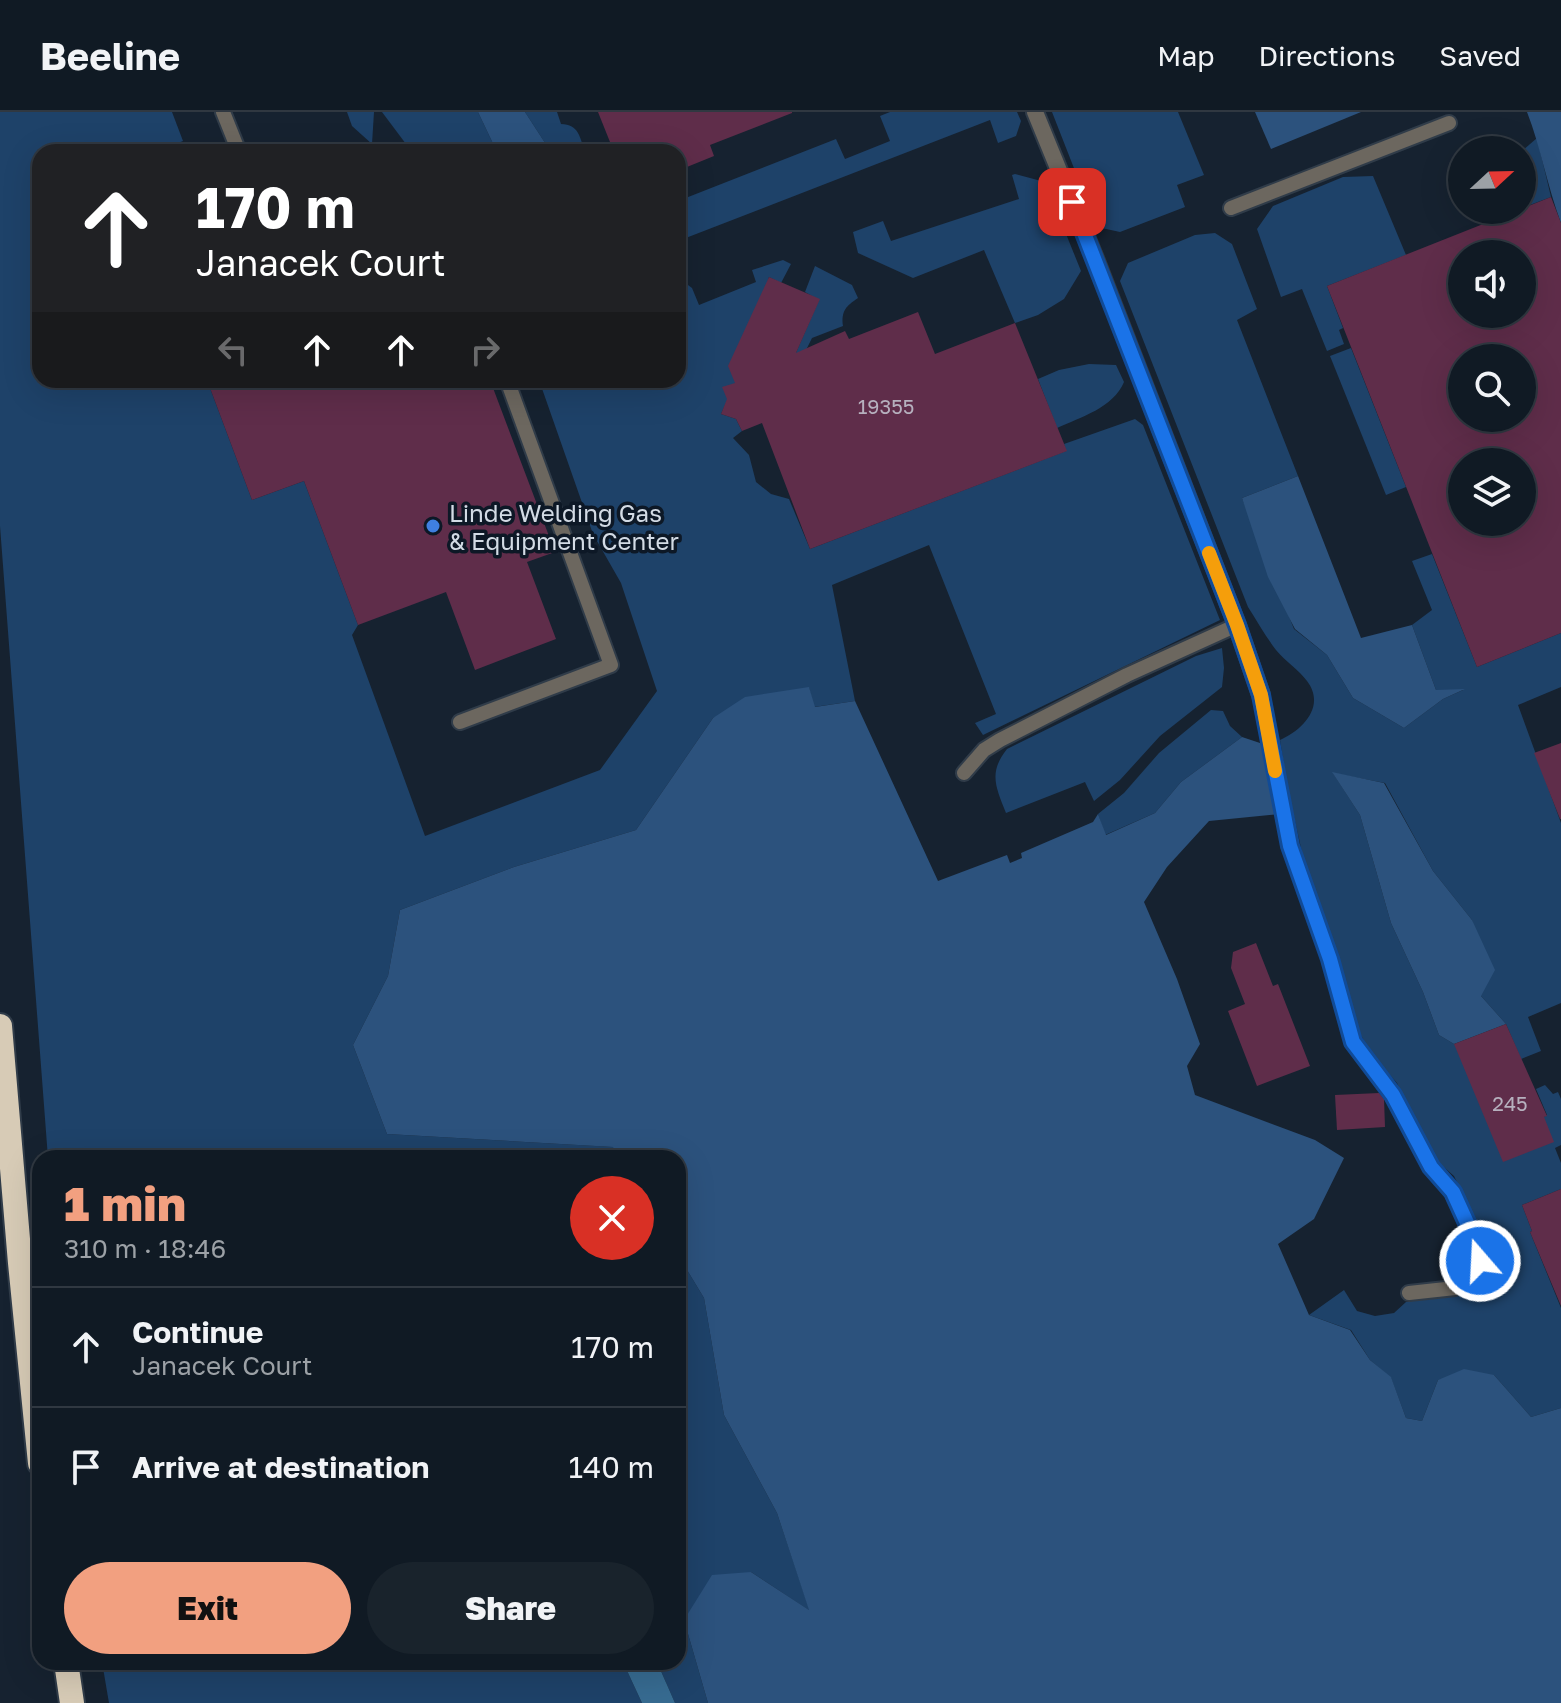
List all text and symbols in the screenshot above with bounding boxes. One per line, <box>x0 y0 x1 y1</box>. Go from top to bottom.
text: Beeline <box>40 33 180 78</box>
text: Map <box>1157 39 1214 72</box>
text: Directions <box>1258 39 1395 72</box>
text: Saved <box>1439 39 1521 72</box>
north arrow <box>1448 136 1536 224</box>
map controls <box>1448 136 1536 536</box>
pin <box>1038 168 1106 236</box>
text: 170 m <box>196 173 355 240</box>
icon: ahead <box>64 176 168 280</box>
icon: arrive <box>1050 180 1094 224</box>
button: sound <box>1448 240 1536 328</box>
text: Janacek Court <box>196 241 446 284</box>
icon: left <box>211 328 255 372</box>
icon: ahead <box>295 328 339 372</box>
icon: ahead <box>379 328 423 372</box>
icon: right <box>463 328 507 372</box>
button: search <box>1448 344 1536 432</box>
house number: 19355 <box>858 394 914 418</box>
button: layers <box>1448 448 1536 536</box>
place label: Linde Welding Gas & Equipment Center <box>449 498 679 555</box>
marker: Linde Welding Gas & Equipment Center <box>424 517 442 535</box>
house number: 245 <box>1492 1091 1528 1115</box>
text: 1 min <box>64 1174 186 1232</box>
button: close <box>570 1176 654 1260</box>
position arrow <box>1438 1219 1522 1303</box>
text: 310 m · 18:46 <box>64 1233 226 1264</box>
text: Continue <box>132 1314 263 1350</box>
icon: ahead <box>64 1325 108 1369</box>
text: 170 m <box>571 1329 654 1365</box>
text: Janacek Court <box>132 1350 312 1381</box>
icon: arrive <box>64 1445 108 1489</box>
text: Arrive at destination <box>132 1449 429 1485</box>
text: 140 m <box>569 1449 654 1485</box>
button: Exit <box>64 1562 351 1654</box>
button: Share <box>367 1562 654 1654</box>

